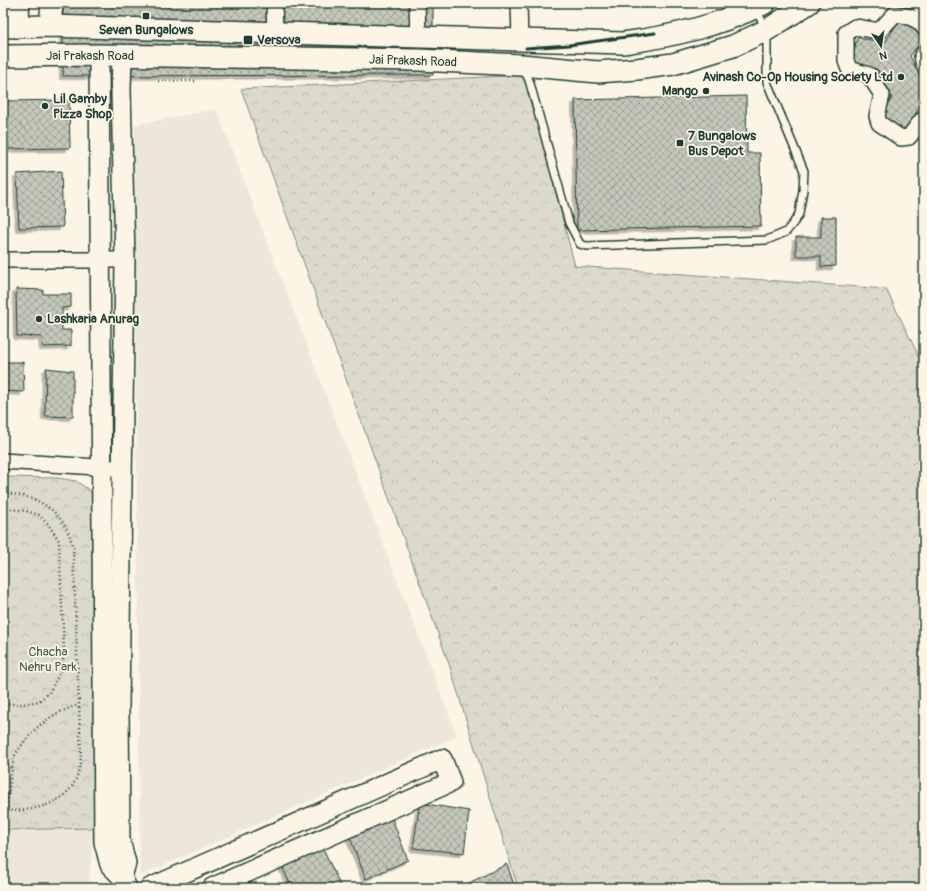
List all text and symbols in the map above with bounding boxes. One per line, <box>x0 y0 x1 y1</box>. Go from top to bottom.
marker: Seven Bungalows <box>141 11 151 21</box>
place label: Seven Bungalows <box>99 22 193 38</box>
north arrow <box>861 26 901 66</box>
place label: Versova <box>257 32 301 48</box>
marker: Versova <box>242 34 254 46</box>
street label: Jai Prakash Road <box>46 48 134 64</box>
text: N <box>878 48 888 63</box>
street label: Jai Prakash Road <box>369 51 457 71</box>
place label: Avinash Co-Op Housing Society Ltd <box>703 69 893 85</box>
marker: Avinash Co-Op Housing Society Ltd <box>896 72 906 82</box>
place label: Mango <box>662 83 698 99</box>
marker: Mango <box>701 86 711 96</box>
place label: Lil Gamby Pizza Shop <box>53 91 112 122</box>
marker: Lil Gamby Pizza Shop <box>40 101 50 111</box>
place label: 7 Bungalows Bus Depot <box>688 128 756 159</box>
marker: 7 Bungalows Bus Depot <box>675 138 685 148</box>
place label: Lashkaria Anurag <box>47 311 140 327</box>
marker: Lashkaria Anurag <box>34 314 44 324</box>
park label: Chacha Nehru Park <box>19 644 78 675</box>

